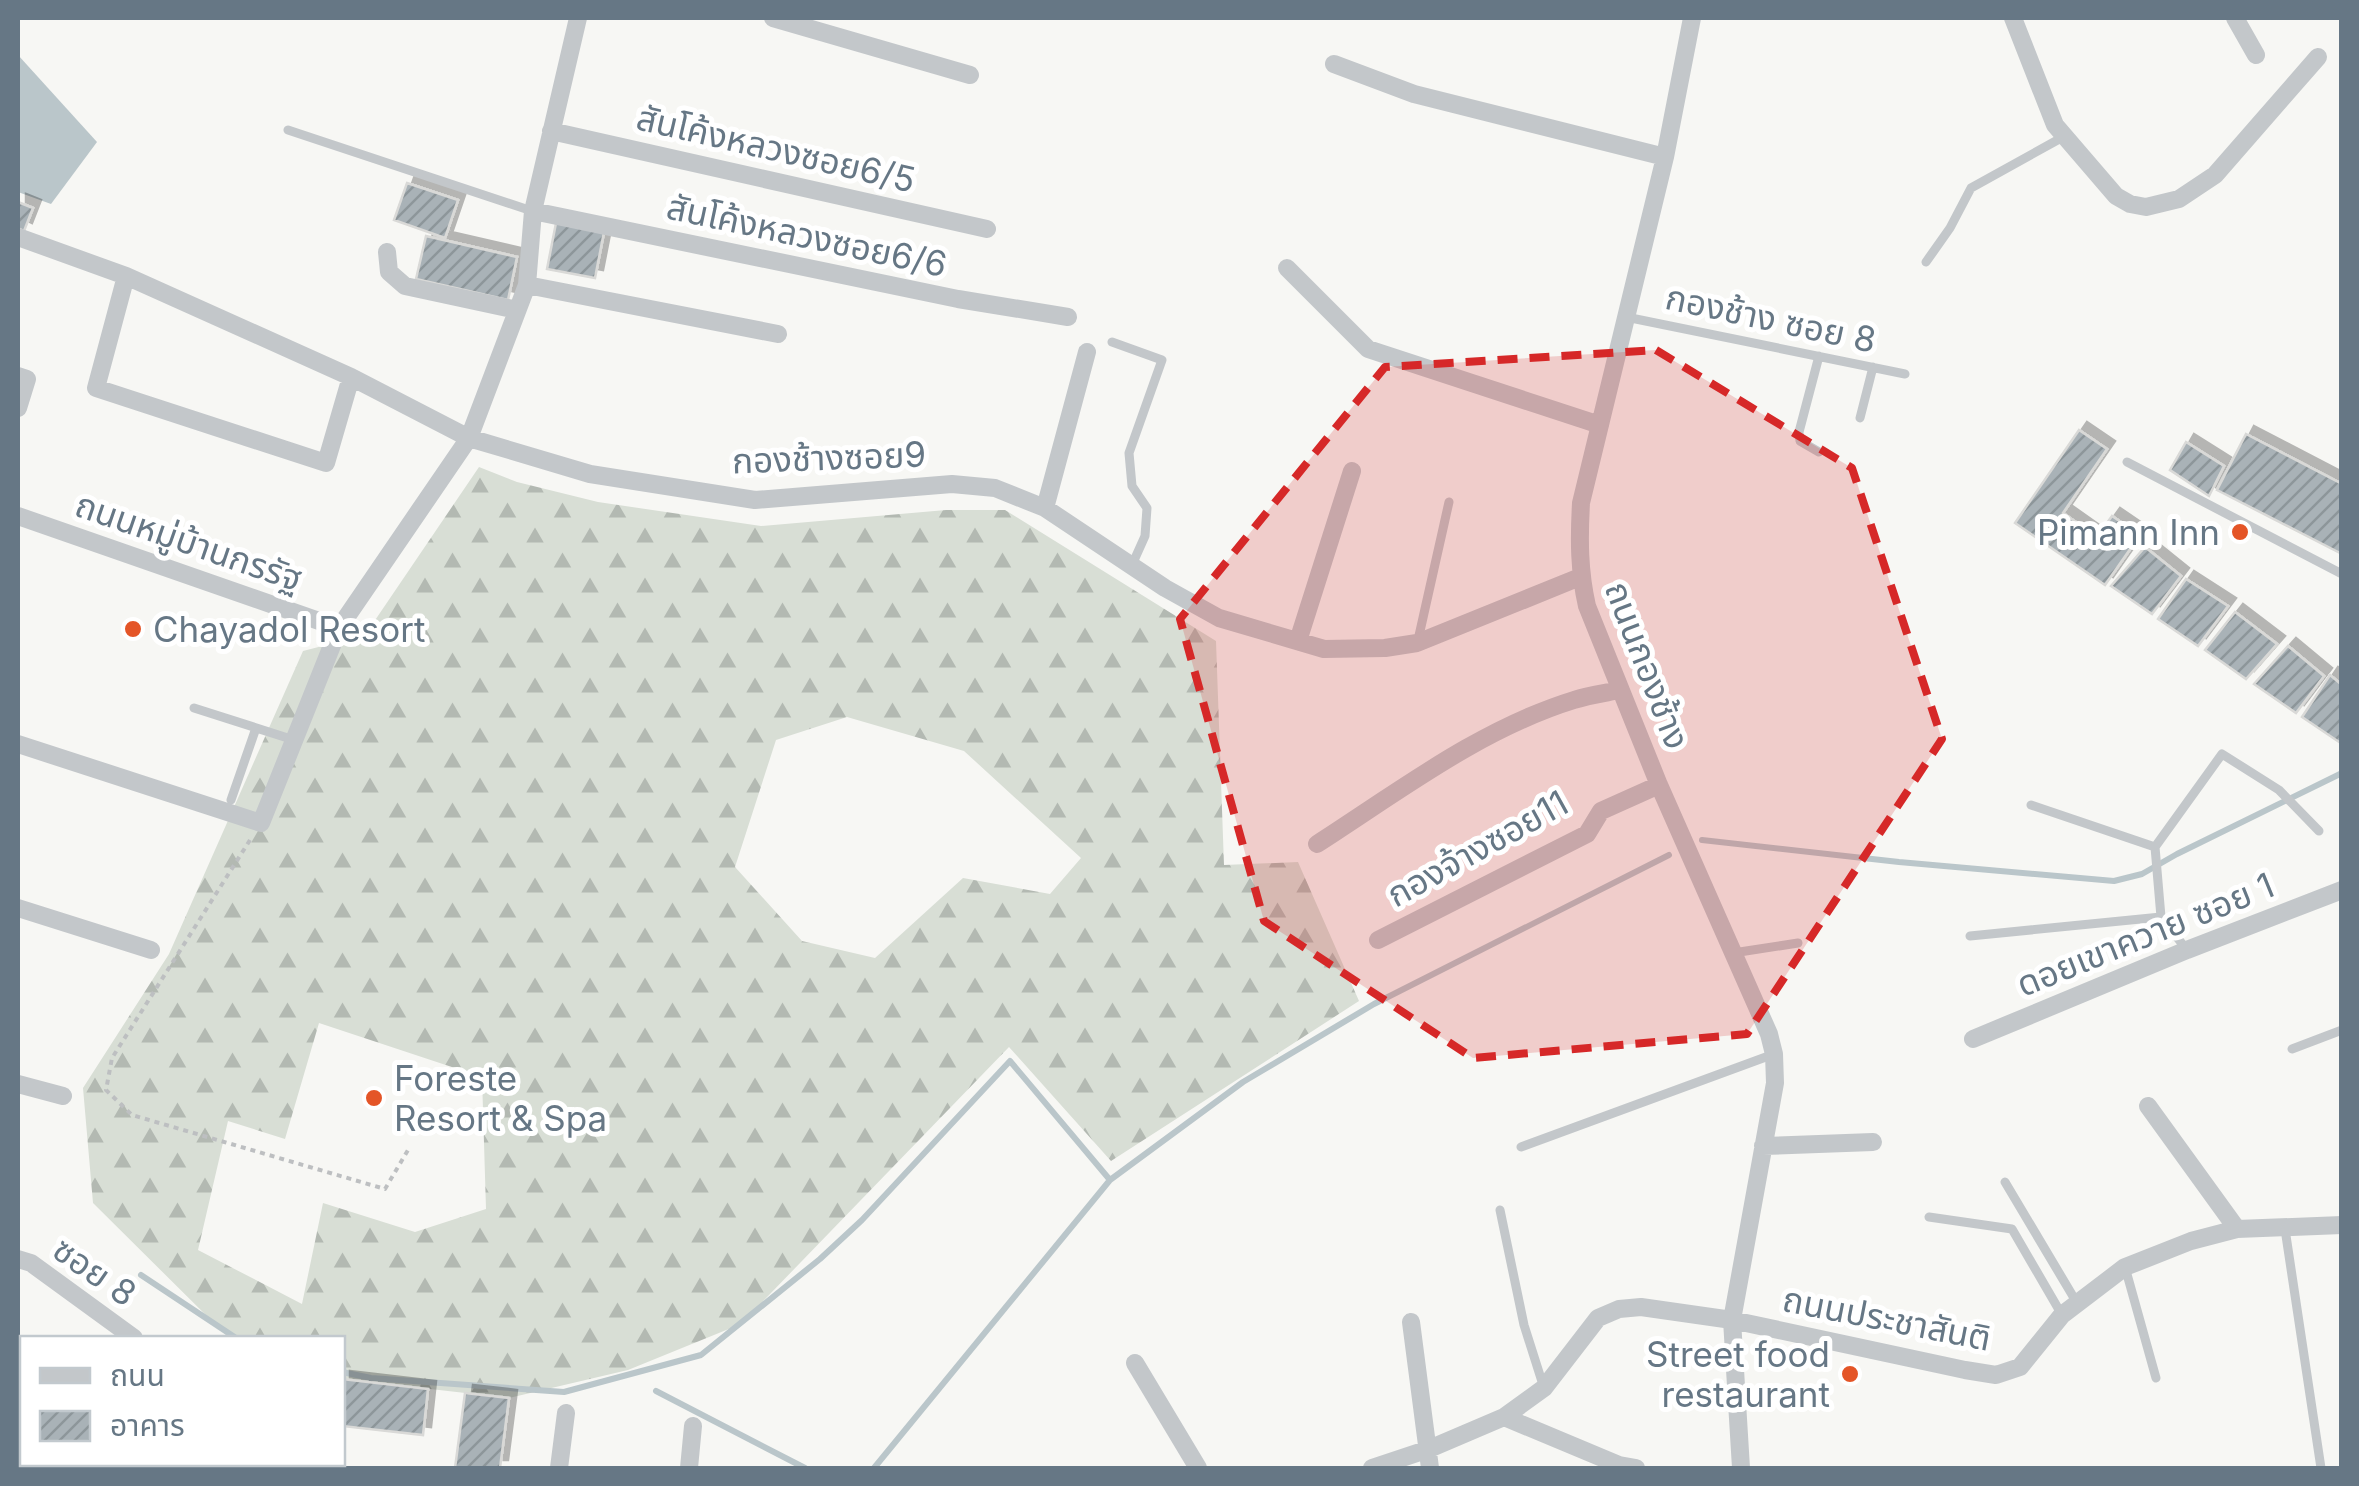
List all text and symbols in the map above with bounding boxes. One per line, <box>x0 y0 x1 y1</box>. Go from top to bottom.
street label: สันโค้งหลวงซอย6/5 <box>633 96 919 200</box>
street label: สันโค้งหลวงซอย6/6 <box>663 185 951 285</box>
street label: กองช้าง ซอย 8 <box>1662 275 1880 361</box>
street label: กองช้างซอย9 <box>731 433 927 481</box>
street label: ถนนหมู่บ้านกรรัฐ <box>70 483 308 600</box>
place label: Pimann Inn <box>2037 511 2220 553</box>
marker: Pimann Inn <box>2229 521 2251 543</box>
street label: ถนนกองช้าง <box>1597 575 1699 755</box>
place label: Chayadol Resort <box>153 608 425 650</box>
marker: Chayadol Resort <box>122 618 144 640</box>
street label: กองจ้างซอย11 <box>1379 781 1575 915</box>
street label: ดอยเขาควาย ซอย 1 <box>2010 863 2280 1005</box>
place label: Foreste Resort & Spa <box>394 1057 607 1139</box>
marker: Foreste Resort & Spa <box>363 1087 385 1109</box>
street label: ซอย 8 <box>45 1227 145 1315</box>
street label: ถนนประชาสันติ <box>1779 1277 1995 1359</box>
place label: Street food restaurant <box>1646 1333 1830 1415</box>
legend <box>20 1336 345 1466</box>
text: ถนน <box>110 1357 165 1393</box>
marker: Street food restaurant <box>1839 1363 1861 1385</box>
text: อาคาร <box>110 1407 185 1443</box>

